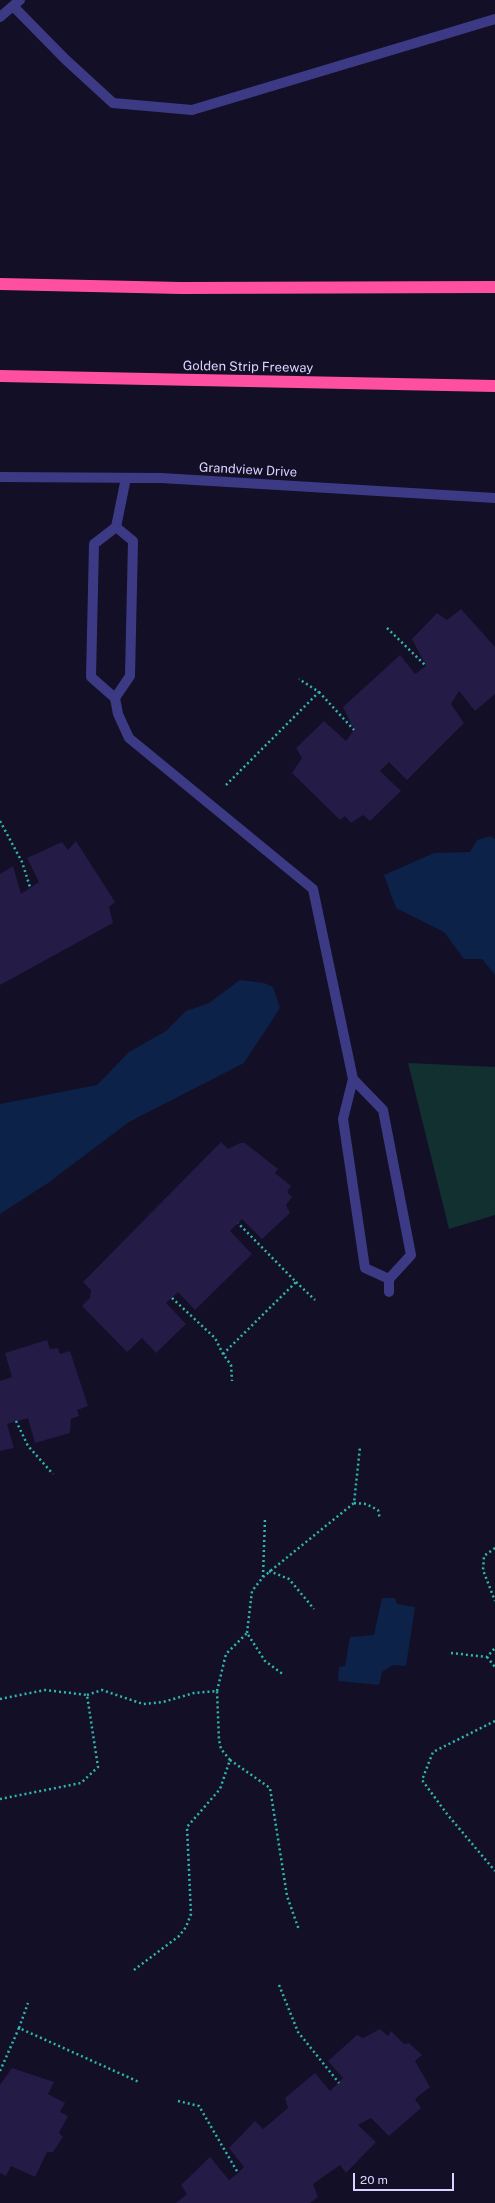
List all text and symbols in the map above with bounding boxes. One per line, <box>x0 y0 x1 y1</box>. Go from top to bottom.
street label: Golden Strip Freeway <box>183 358 313 376</box>
street label: Grandview Drive <box>199 460 297 480</box>
scale bar <box>355 2165 456 2191</box>
text: 20 m <box>360 2173 388 2187</box>

